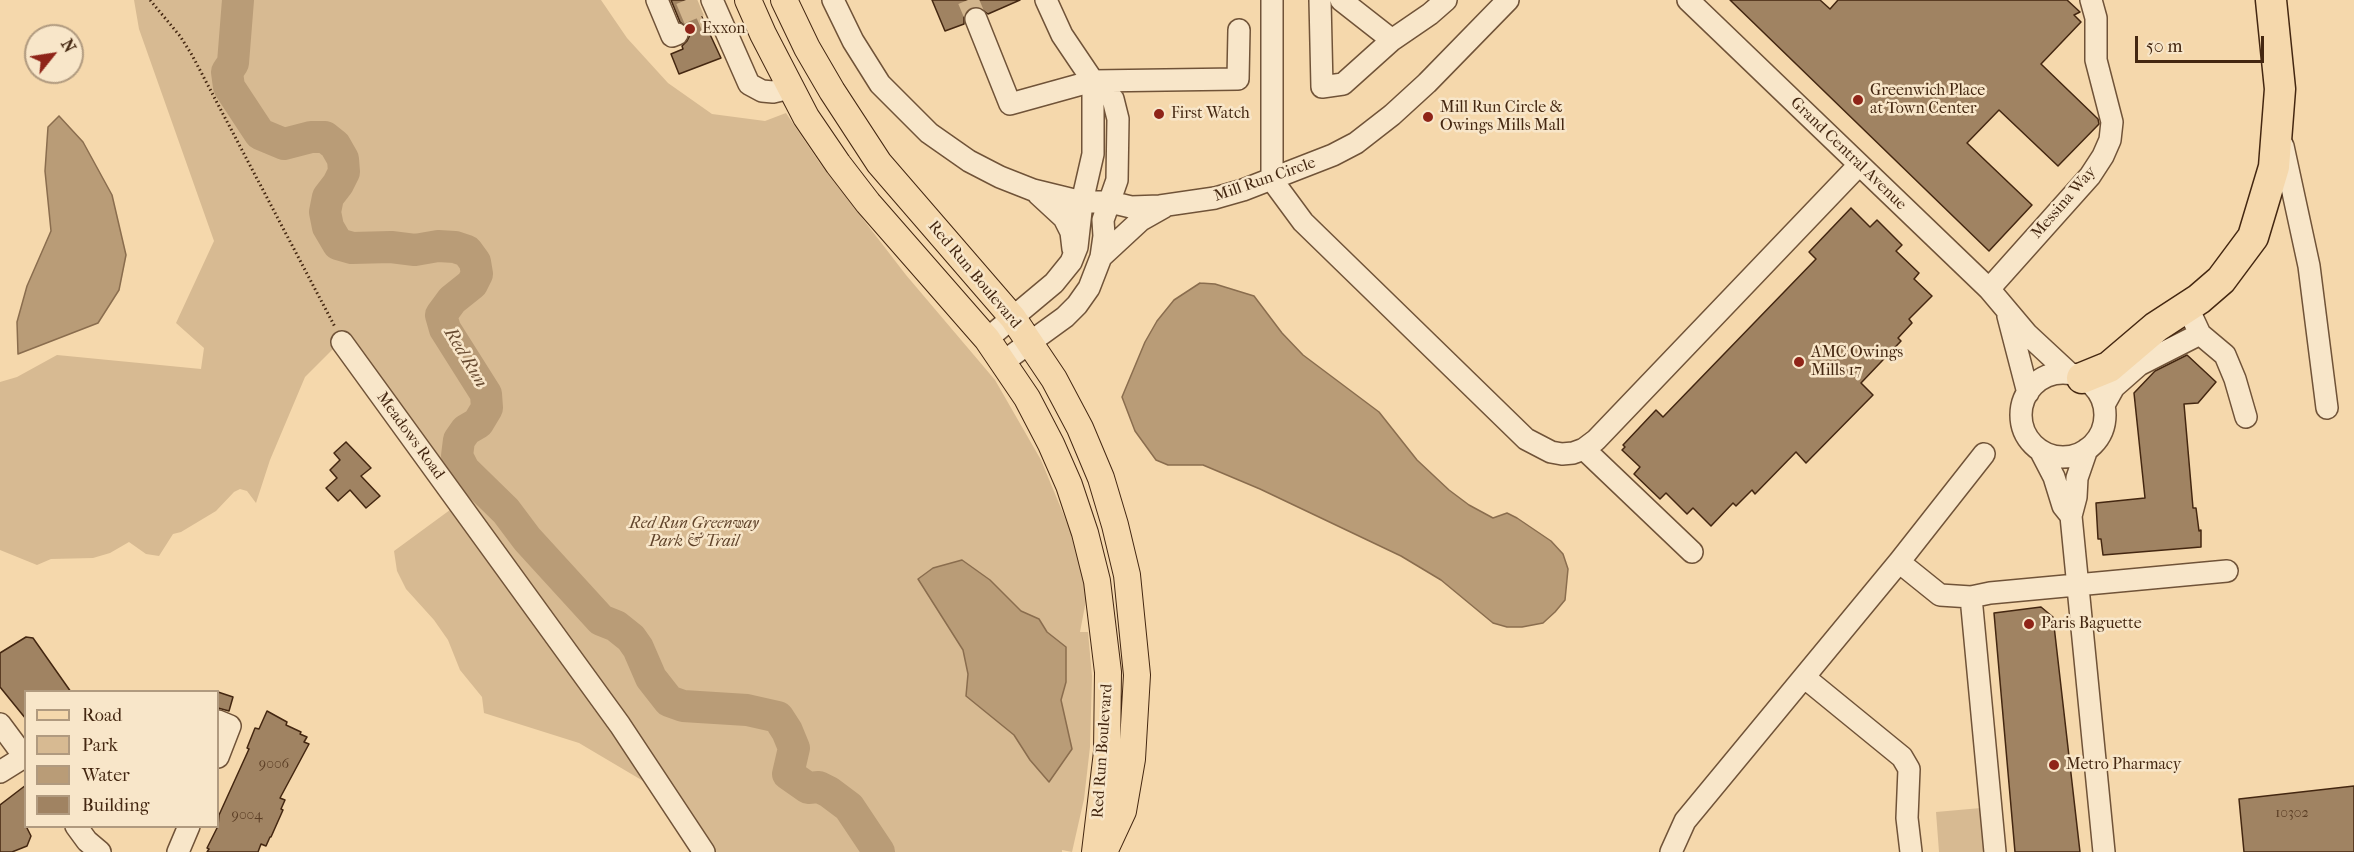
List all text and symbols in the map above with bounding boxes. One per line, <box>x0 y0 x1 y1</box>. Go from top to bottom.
place label: Exxon <box>702 19 745 39</box>
marker: Exxon <box>683 22 697 36</box>
north arrow <box>24 24 84 84</box>
scale bar <box>2138 24 2267 62</box>
text: N <box>57 36 80 56</box>
text: 50 m <box>2146 36 2182 57</box>
place label: Greenwich Place at Town Center <box>1870 81 1985 119</box>
marker: Greenwich Place at Town Center <box>1851 93 1865 107</box>
street label: Grand Central Avenue <box>1786 94 1910 214</box>
place label: Mill Run Circle & Owings Mills Mall <box>1440 98 1565 136</box>
place label: First Watch <box>1171 104 1250 124</box>
marker: First Watch <box>1152 107 1166 121</box>
marker: Mill Run Circle & Owings Mills Mall <box>1421 110 1435 124</box>
street label: Mill Run Circle <box>1212 154 1318 206</box>
street label: Messina Way <box>2027 163 2101 243</box>
street label: Red Run Boulevard <box>923 217 1025 333</box>
water label: Red Run <box>439 324 491 392</box>
place label: AMC Owings Mills 17 <box>1811 343 1903 381</box>
marker: AMC Owings Mills 17 <box>1792 355 1806 369</box>
street label: Meadows Road <box>372 389 448 483</box>
park label: Red Run Greenway Park & Trail <box>629 514 759 552</box>
place label: Paris Baguette <box>2041 614 2142 634</box>
marker: Paris Baguette <box>2022 617 2036 631</box>
street label: Red Run Boulevard <box>1089 683 1117 819</box>
legend <box>24 690 219 828</box>
text: Road <box>82 705 122 726</box>
text: Park <box>82 735 118 756</box>
place label: Metro Pharmacy <box>2066 755 2181 775</box>
house number: 9006 <box>259 757 289 773</box>
marker: Metro Pharmacy <box>2047 758 2061 772</box>
text: Water <box>82 765 130 786</box>
text: Building <box>82 795 149 816</box>
house number: 10302 <box>2275 806 2309 822</box>
house number: 9004 <box>232 808 262 824</box>

